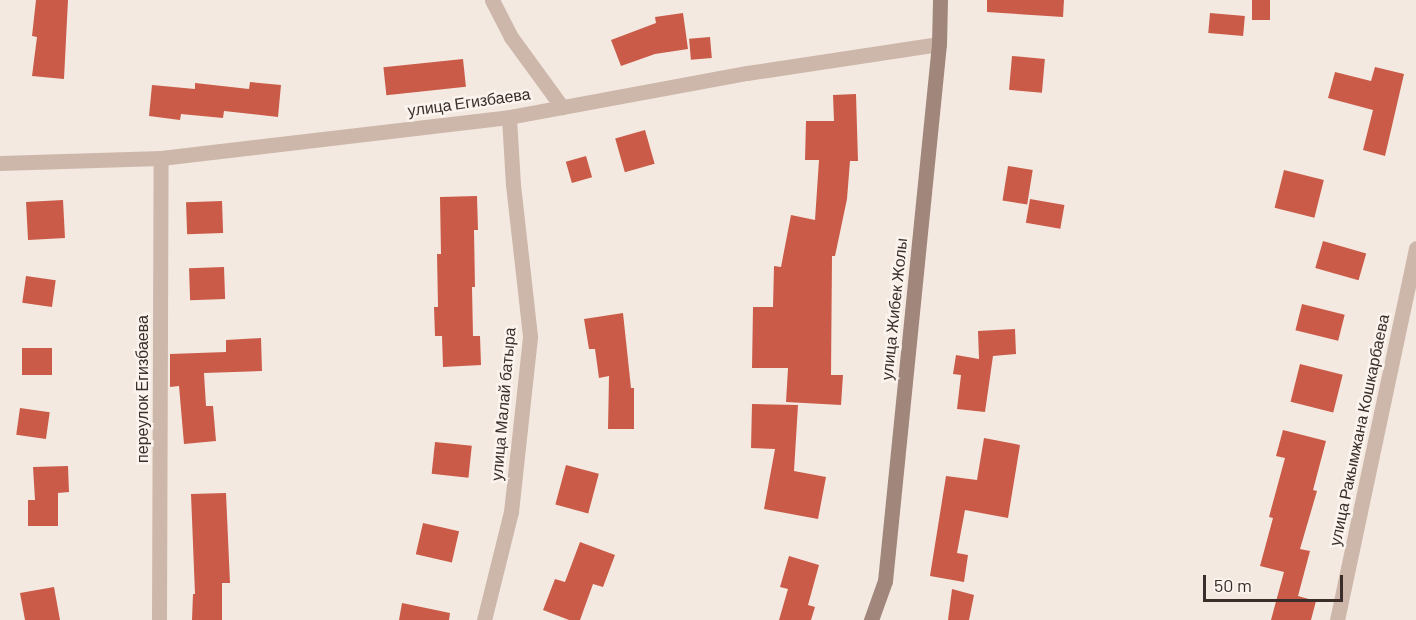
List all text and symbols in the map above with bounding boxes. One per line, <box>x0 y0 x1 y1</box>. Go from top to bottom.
street label: улица Егизбаева <box>406 84 532 120</box>
street label: улица Жибек Жолы <box>877 237 911 381</box>
street label: улица Ракымжана Кошкарбаева <box>1325 312 1393 548</box>
street label: переулок Егизбаева <box>132 315 152 463</box>
street label: улица Малай батыра <box>487 326 519 482</box>
scale bar <box>1206 563 1346 601</box>
text: 50 m <box>1214 574 1252 596</box>

